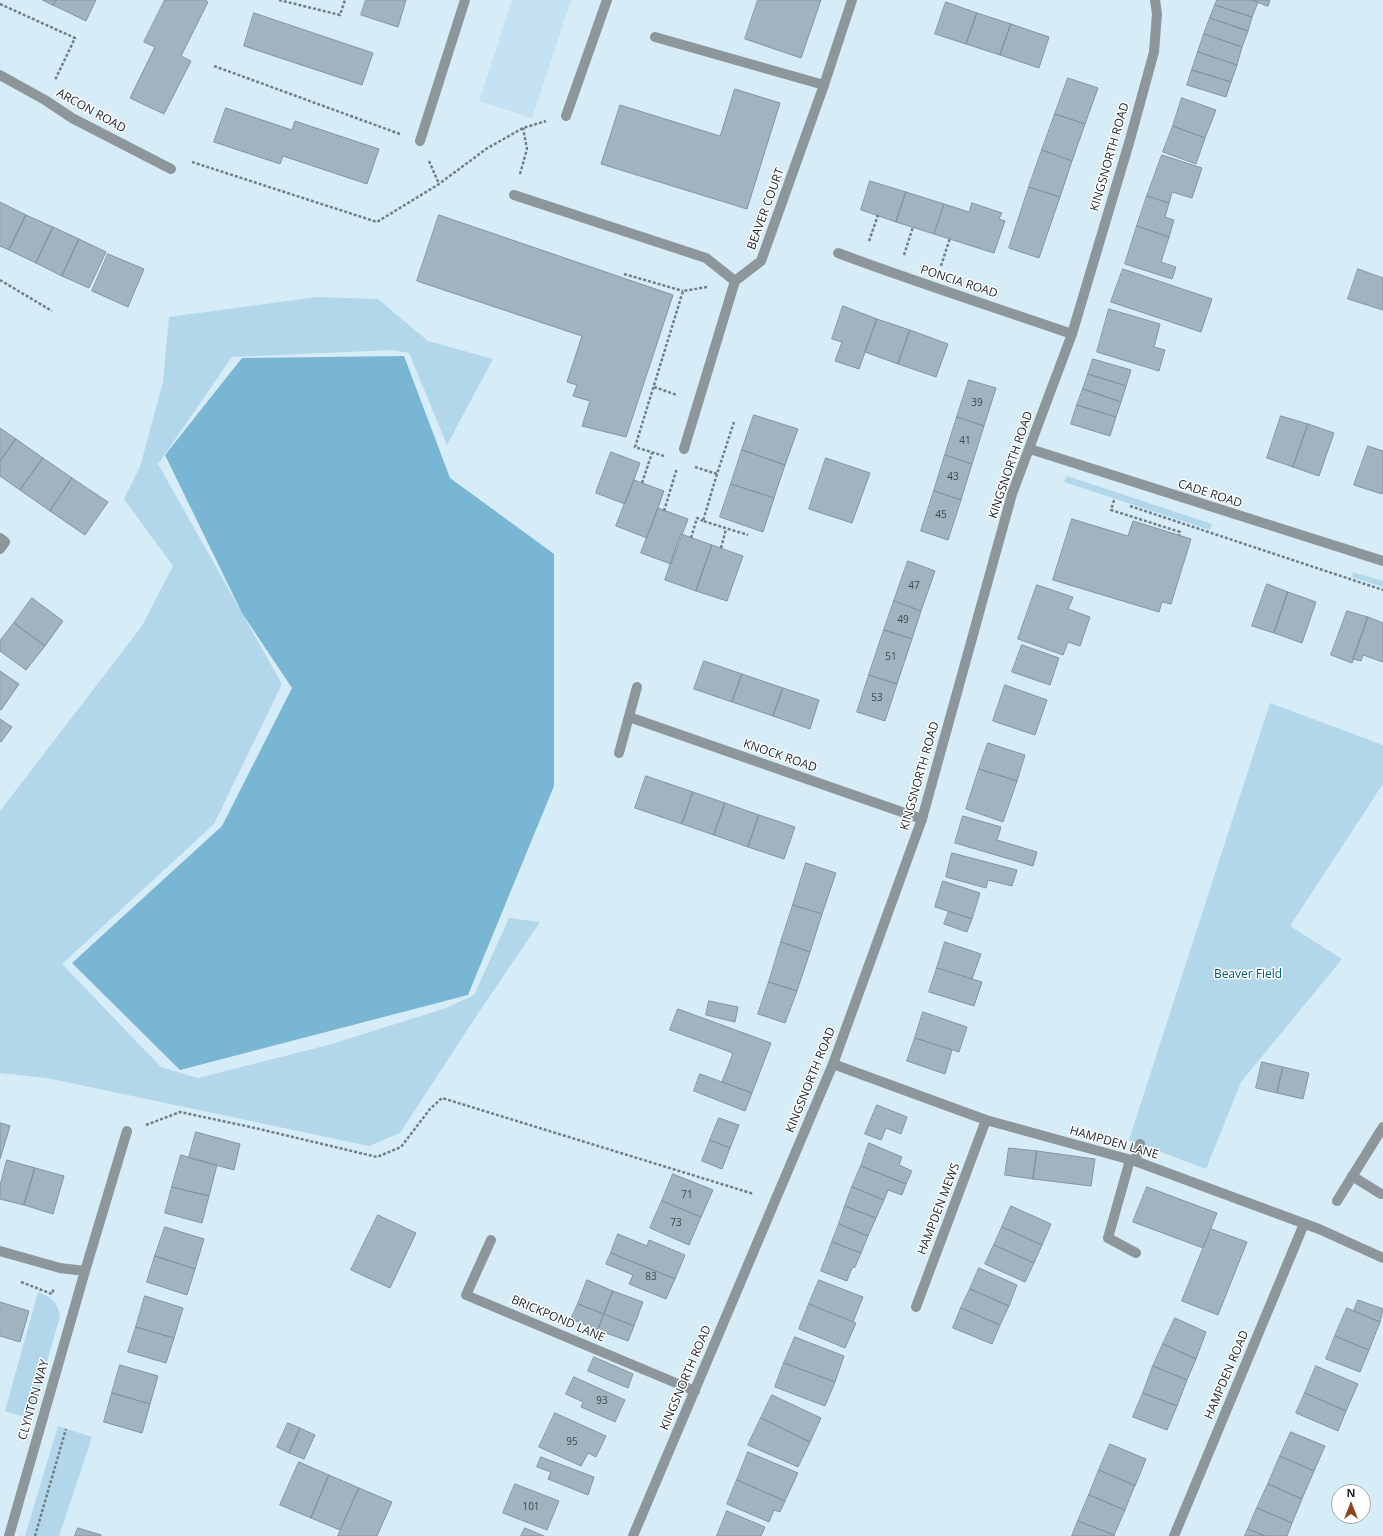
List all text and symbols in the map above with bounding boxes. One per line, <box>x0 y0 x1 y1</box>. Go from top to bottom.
street label: ARCON ROAD <box>54 86 128 136</box>
street label: KINGSNORTH ROAD <box>1088 101 1132 213</box>
street label: BEAVER COURT <box>745 166 787 252</box>
street label: PONCIA ROAD <box>919 263 999 301</box>
house number: 39 <box>971 397 983 409</box>
street label: KINGSNORTH ROAD <box>986 410 1036 520</box>
house number: 41 <box>959 435 971 447</box>
house number: 43 <box>947 471 959 483</box>
street label: CADE ROAD <box>1176 477 1244 511</box>
house number: 45 <box>935 509 947 521</box>
house number: 47 <box>908 580 920 592</box>
house number: 49 <box>897 614 909 626</box>
house number: 51 <box>885 651 897 663</box>
house number: 53 <box>871 692 883 704</box>
street label: KINGSNORTH ROAD <box>898 720 942 832</box>
street label: KNOCK ROAD <box>741 737 819 775</box>
park label: Beaver Field <box>1214 968 1282 982</box>
street label: KINGSNORTH ROAD <box>783 1025 839 1135</box>
street label: HAMPDEN LANE <box>1068 1123 1160 1163</box>
street label: HAMPDEN MEWS <box>915 1161 963 1257</box>
house number: 71 <box>681 1189 693 1201</box>
house number: 73 <box>670 1217 682 1229</box>
house number: 83 <box>645 1271 657 1283</box>
street label: BRICKPOND LANE <box>509 1293 607 1345</box>
street label: KINGSNORTH ROAD <box>657 1323 715 1433</box>
street label: HAMPDEN ROAD <box>1202 1328 1252 1422</box>
street label: CLYNTON WAY <box>16 1358 52 1442</box>
house number: 93 <box>596 1395 608 1407</box>
house number: 95 <box>566 1436 578 1448</box>
north arrow <box>1331 1484 1371 1524</box>
text: N <box>1347 1485 1355 1500</box>
house number: 101 <box>522 1501 540 1513</box>

